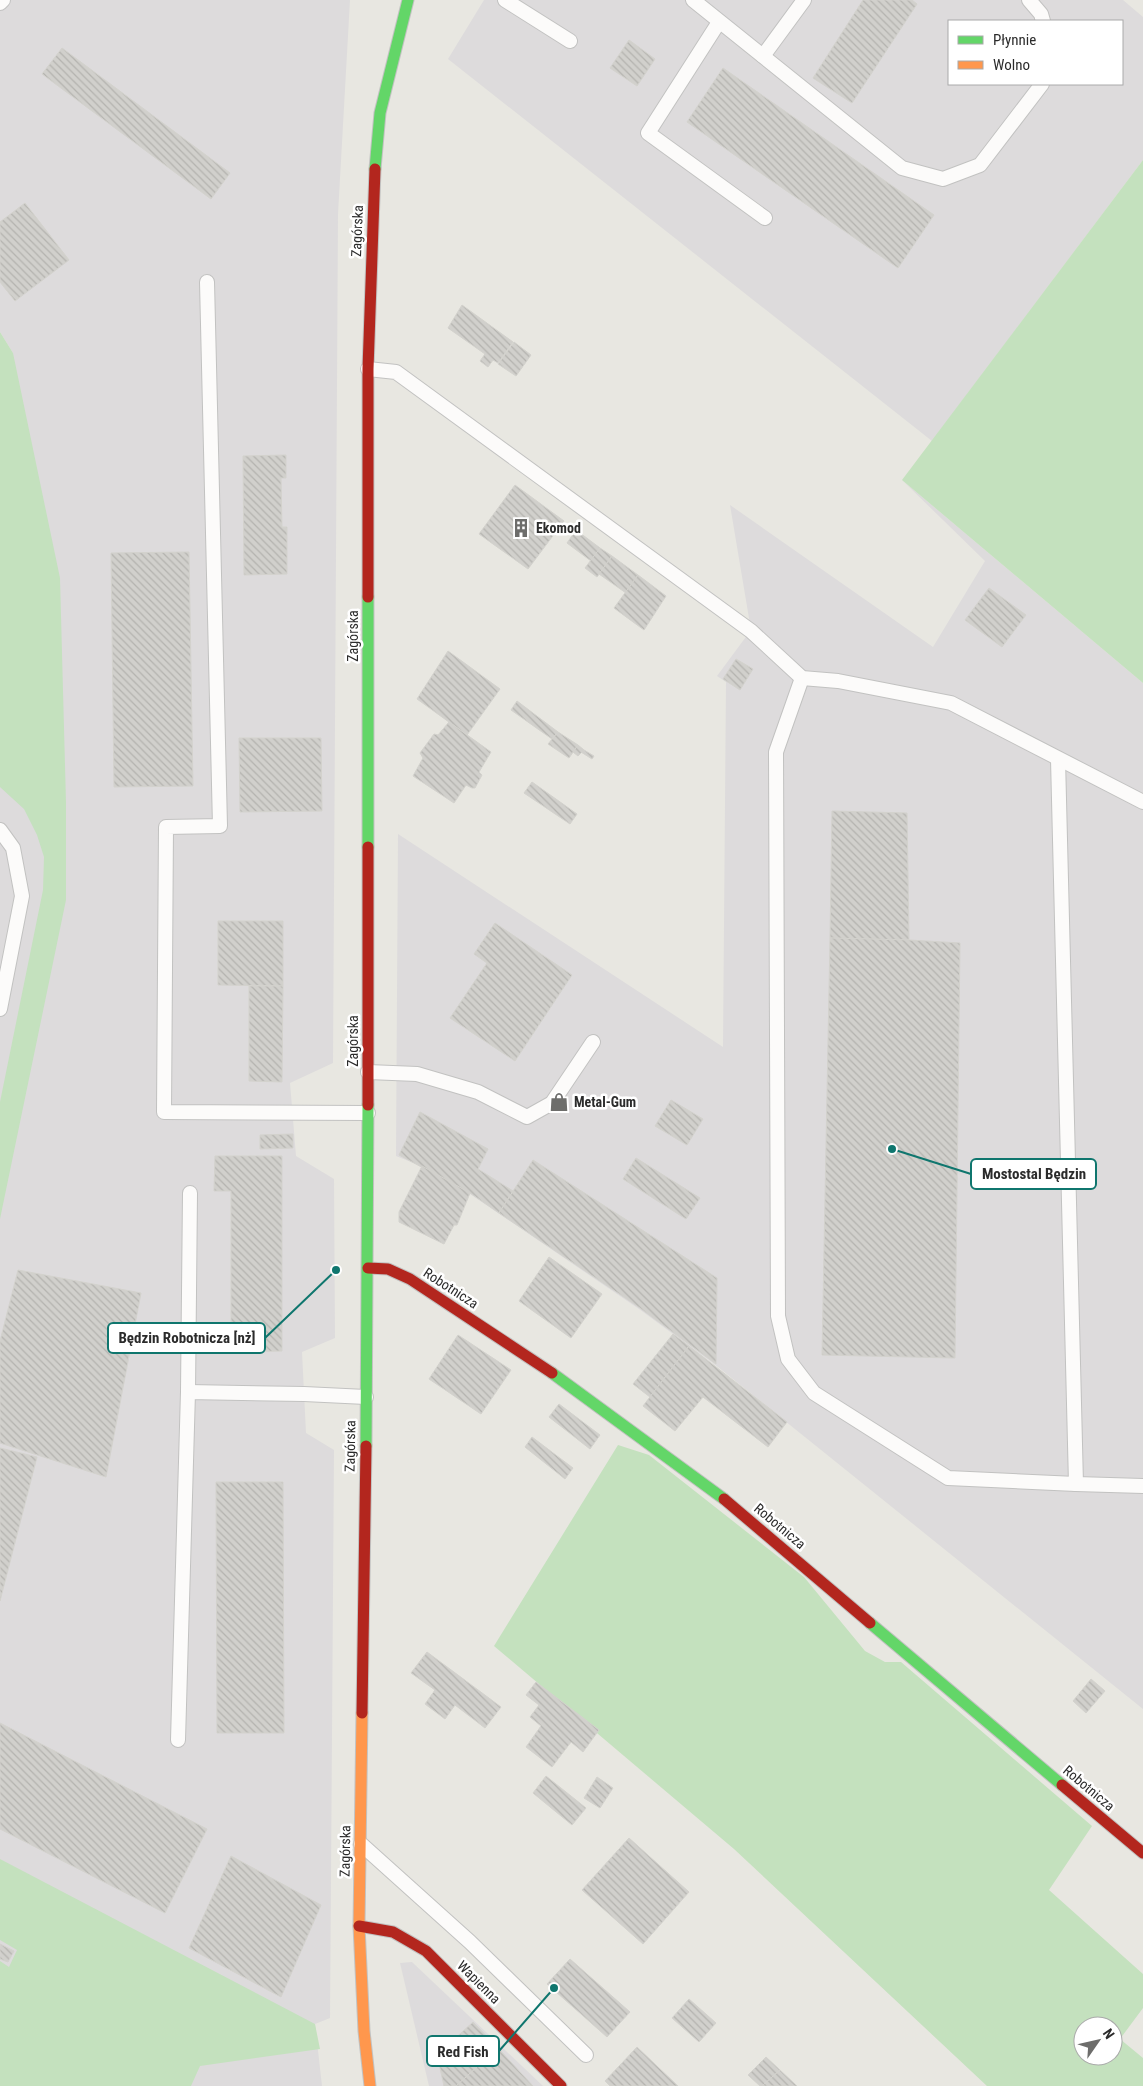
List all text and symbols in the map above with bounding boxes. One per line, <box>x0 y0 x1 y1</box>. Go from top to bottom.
legend <box>948 20 1123 85</box>
text: Płynnie <box>993 31 1036 49</box>
text: Wolno <box>993 56 1030 74</box>
street label: Zagórska <box>348 205 366 257</box>
building icon: Ekomod <box>510 517 532 539</box>
place label: Ekomod <box>536 520 581 536</box>
street label: Zagórska <box>345 610 361 662</box>
street label: Zagórska <box>345 1015 361 1067</box>
shop icon: Metal-Gum <box>548 1091 570 1113</box>
place label: Metal-Gum <box>574 1094 636 1110</box>
callout: Mostostal Będzin <box>971 1159 1096 1189</box>
text: Mostostal Będzin <box>982 1165 1086 1183</box>
street label: Robotnicza <box>421 1264 481 1312</box>
callout: Będzin Robotnicza [nż] <box>108 1323 265 1353</box>
text: Będzin Robotnicza [nż] <box>118 1329 256 1347</box>
street label: Zagórska <box>342 1420 358 1472</box>
street label: Robotnicza <box>751 1500 809 1552</box>
street label: Robotnicza <box>1060 1762 1118 1814</box>
street label: Zagórska <box>337 1825 353 1877</box>
street label: Wapienna <box>454 1957 504 2007</box>
north arrow <box>1073 2016 1123 2066</box>
text: N <box>1100 2026 1118 2042</box>
callout: Red Fish <box>427 2036 499 2066</box>
text: Red Fish <box>437 2043 489 2061</box>

